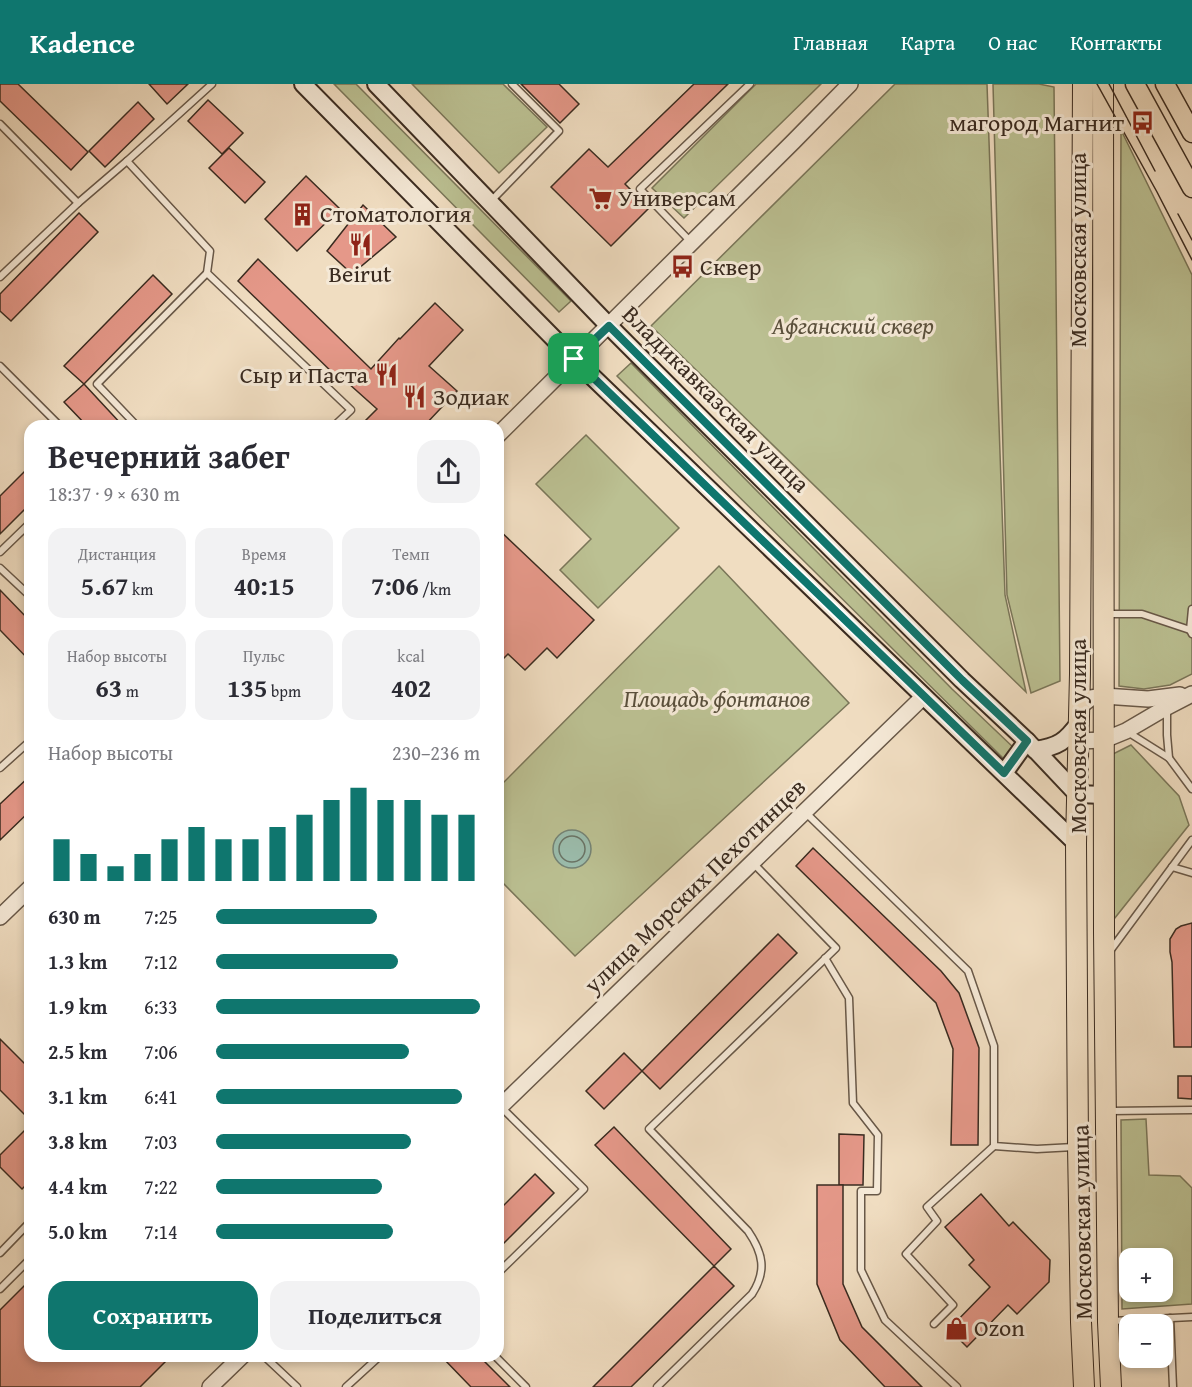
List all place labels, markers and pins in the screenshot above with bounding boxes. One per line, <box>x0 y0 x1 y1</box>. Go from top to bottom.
place label: магород Магнит <box>949 105 1124 140</box>
bus stop icon: магород Магнит <box>1129 110 1155 136</box>
place label: Универсам <box>618 180 736 215</box>
supermarket icon: Универсам <box>587 185 613 211</box>
place label: Стоматология <box>320 196 471 231</box>
building icon: Стоматология <box>289 201 315 227</box>
restaurant icon: Beirut <box>347 231 373 257</box>
place label: Сквер <box>700 249 762 284</box>
bus stop icon: Сквер <box>669 254 695 280</box>
place label: Beirut <box>329 256 392 291</box>
pin <box>548 333 599 384</box>
place label: Сыр и Паста <box>240 357 369 392</box>
restaurant icon: Сыр и Паста <box>373 362 399 388</box>
place label: Зодиак <box>433 379 509 414</box>
restaurant icon: Зодиак <box>402 384 428 410</box>
place label: Ozon <box>974 1310 1025 1345</box>
shop icon: Ozon <box>943 1315 969 1341</box>

